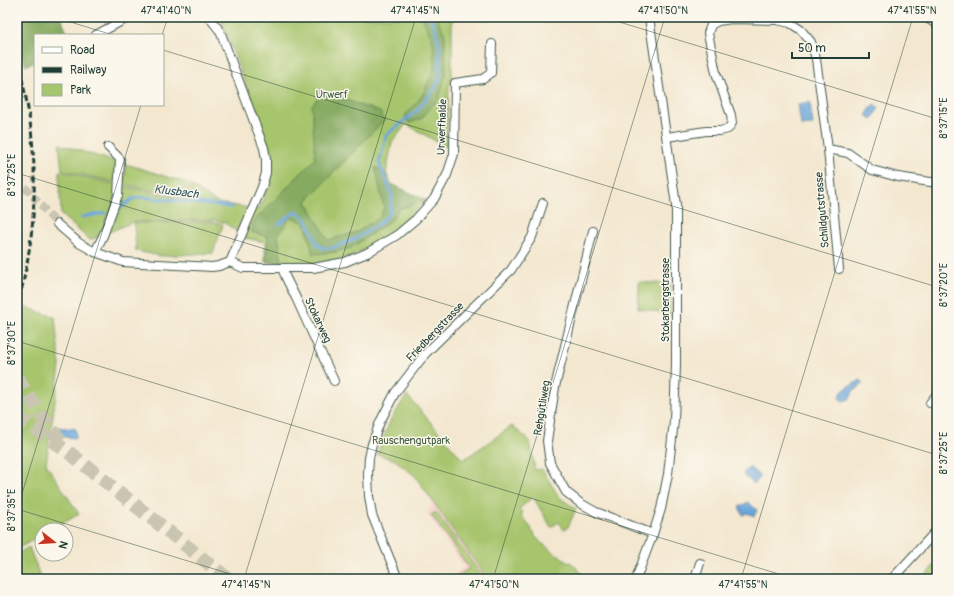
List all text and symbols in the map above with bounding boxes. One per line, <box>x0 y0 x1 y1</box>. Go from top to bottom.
text: 47°41'40"N <box>141 5 192 17</box>
text: 47°41'45"N <box>390 5 440 17</box>
text: 47°41'50"N <box>638 5 688 17</box>
text: 47°41'55"N <box>888 5 937 17</box>
legend <box>34 34 164 106</box>
scale bar <box>792 34 869 60</box>
text: 50 m <box>798 41 826 56</box>
text: Road <box>70 43 95 58</box>
text: Railway <box>70 63 106 78</box>
text: Park <box>70 83 91 98</box>
park label: Urwerf <box>316 88 349 101</box>
street label: Urwerfhalde <box>435 98 449 155</box>
text: 8°37'15"E <box>938 98 950 138</box>
text: 8°37'25"E <box>6 154 18 196</box>
street label: Schildgutstrasse <box>812 171 832 249</box>
water label: Klusbach <box>153 182 200 202</box>
street label: Stokarbergstrasse <box>659 257 672 342</box>
text: 8°37'20"E <box>938 263 950 307</box>
street label: Stokarweg <box>302 295 334 345</box>
street label: Friedbergstrasse <box>403 299 467 364</box>
text: 8°37'30"E <box>6 321 18 365</box>
street label: Rehgütliweg <box>531 379 553 436</box>
text: 8°37'25"E <box>938 432 950 474</box>
park label: Rauschengutpark <box>372 434 451 447</box>
text: 8°37'35"E <box>6 489 18 531</box>
north arrow <box>34 522 74 562</box>
text: N <box>56 539 70 551</box>
text: 47°41'45"N <box>221 579 271 591</box>
text: 47°41'50"N <box>469 579 519 591</box>
text: 47°41'55"N <box>719 579 768 591</box>

